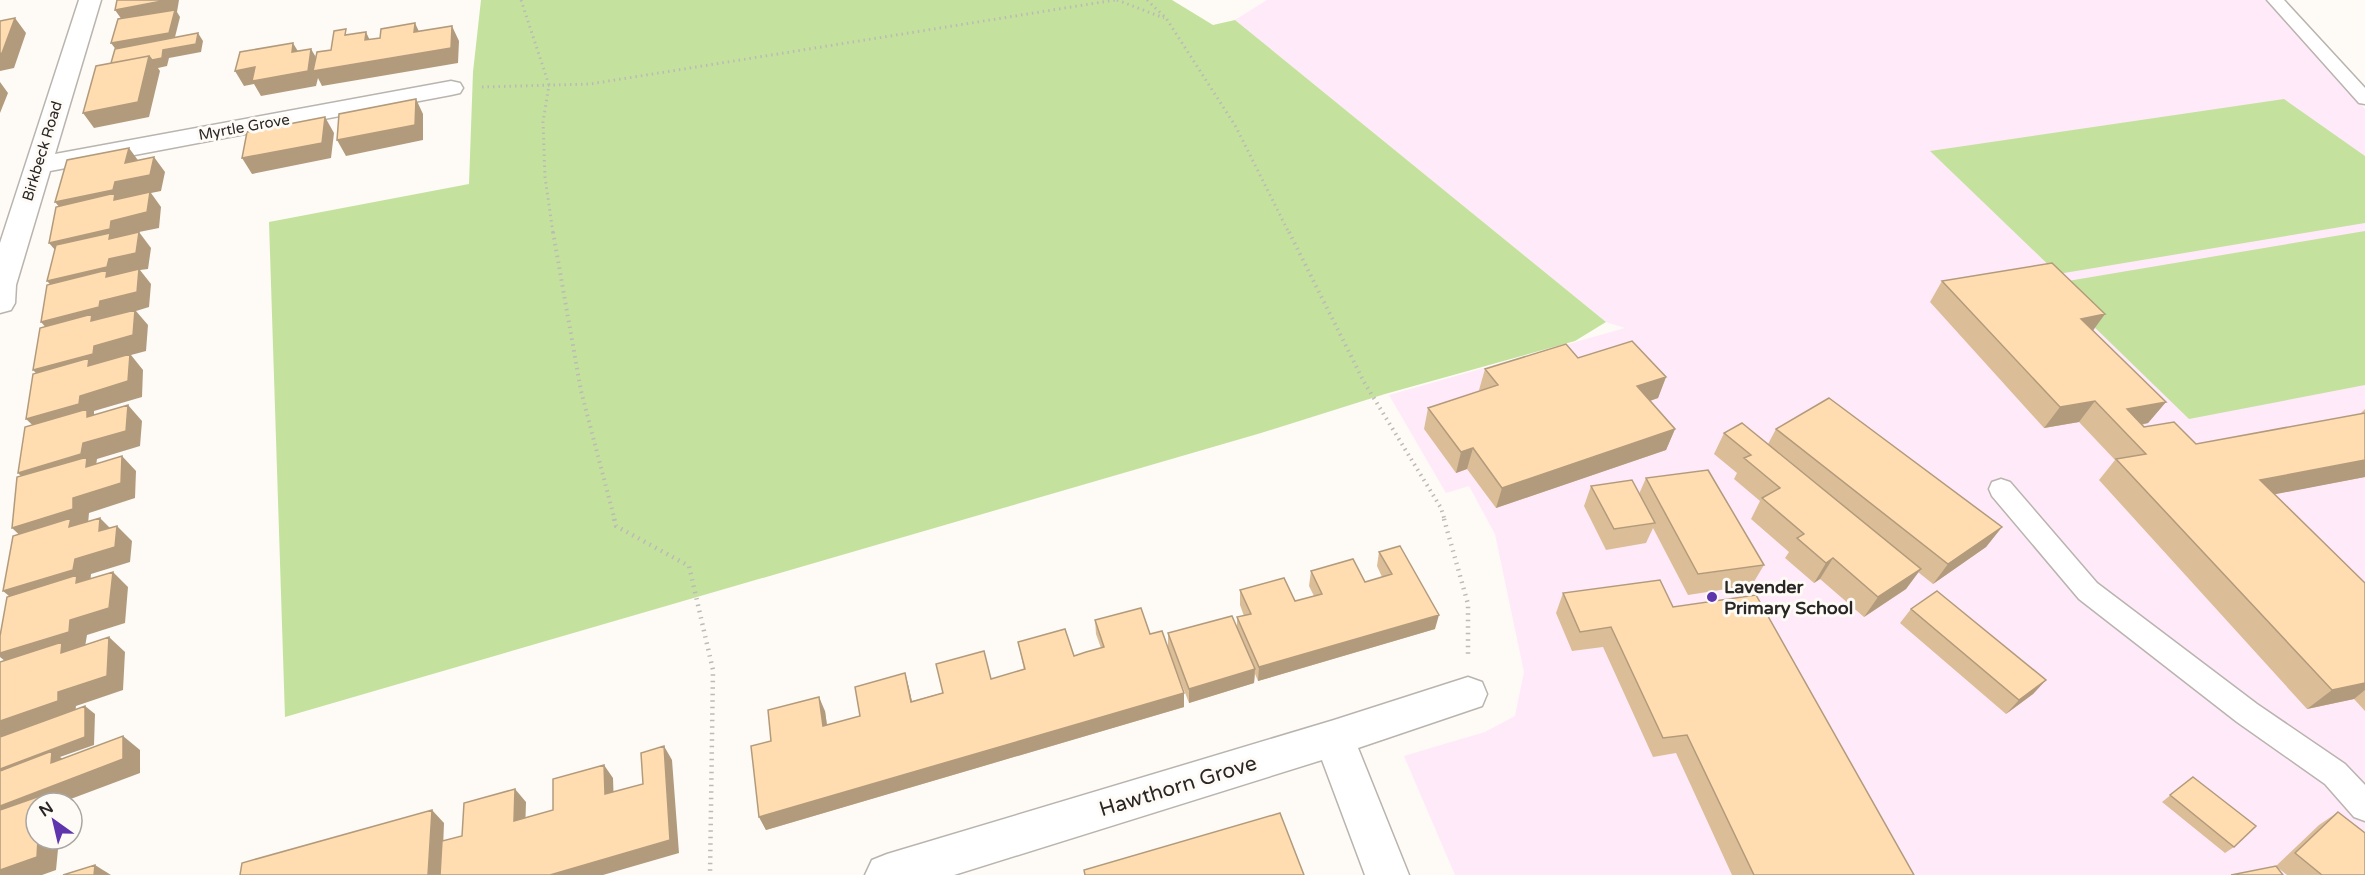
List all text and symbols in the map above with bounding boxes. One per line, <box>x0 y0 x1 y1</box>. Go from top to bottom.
street label: Birkbeck Road <box>18 99 66 203</box>
street label: Myrtle Grove <box>197 110 291 144</box>
place label: Lavender Primary School <box>1724 576 1853 619</box>
marker: Lavender Primary School <box>1705 590 1719 604</box>
street label: Hawthorn Grove <box>1096 751 1260 822</box>
north arrow <box>24 791 84 851</box>
text: N <box>35 798 57 821</box>

